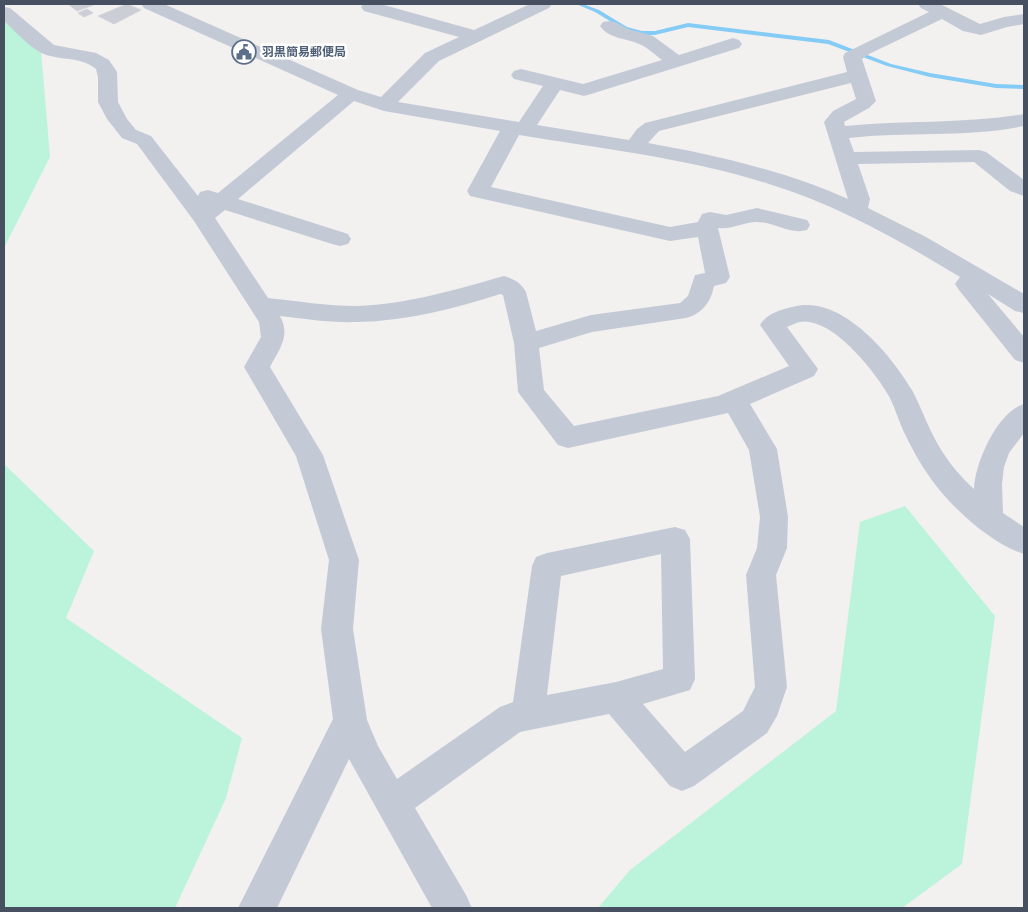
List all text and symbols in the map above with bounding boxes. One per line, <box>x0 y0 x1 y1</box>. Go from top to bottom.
public building icon: 羽黒簡易郵便局 <box>231 39 257 65</box>
place label: 羽黒簡易郵便局 <box>262 45 346 59</box>

